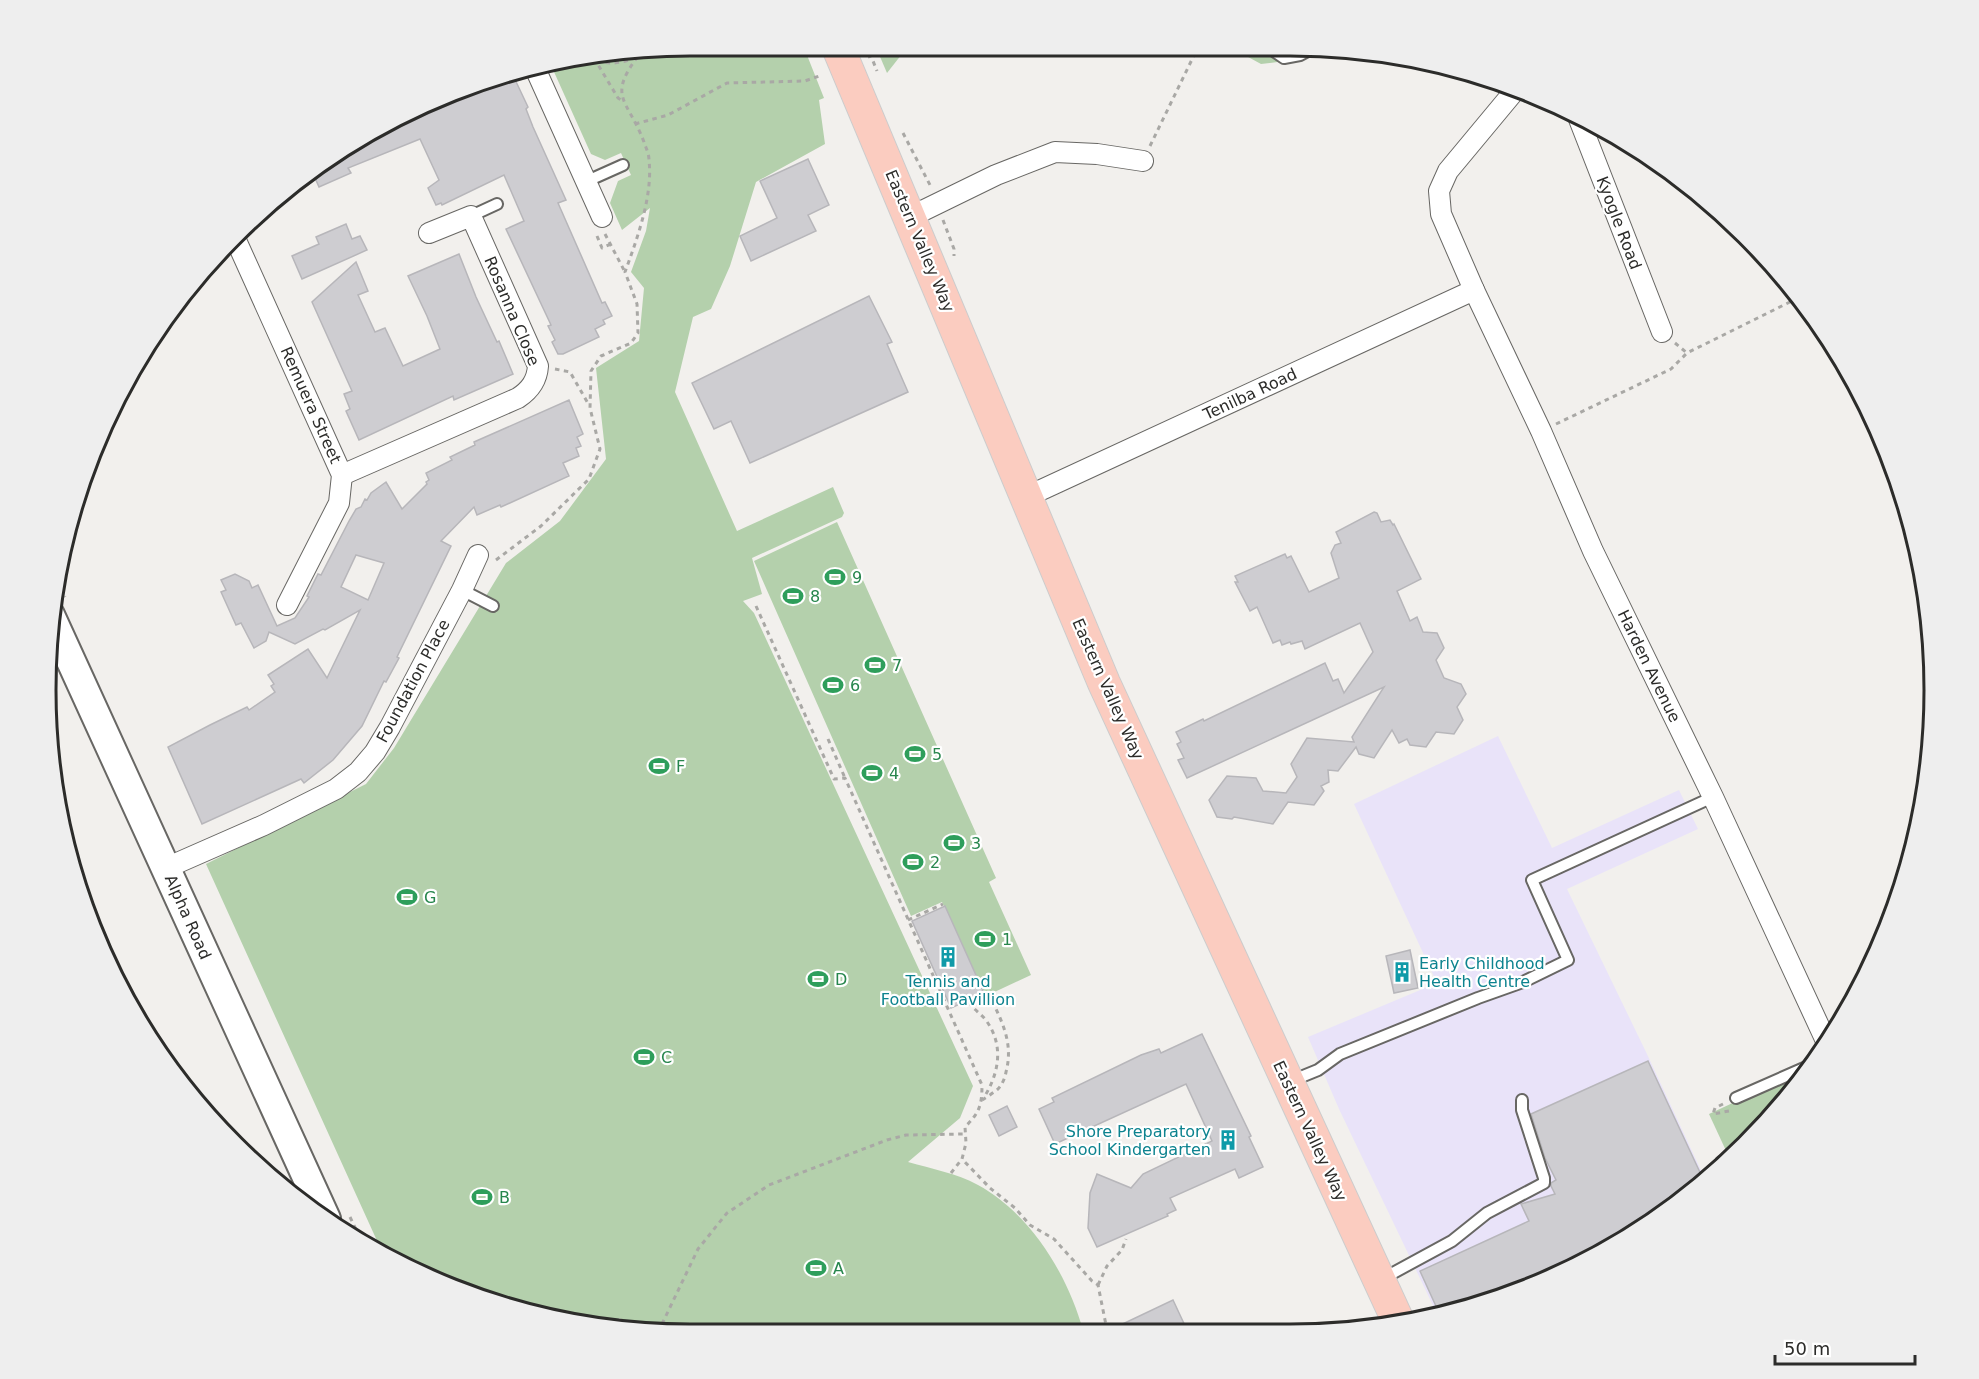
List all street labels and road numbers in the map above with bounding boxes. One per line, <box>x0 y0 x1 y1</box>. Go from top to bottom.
street label: Eastern Valley Way <box>881 167 959 315</box>
street label: Kyogle Road <box>1593 174 1645 272</box>
street label: Rosanna Close <box>480 253 544 369</box>
street label: Remuera Street <box>277 344 345 466</box>
street label: Tenilba Road <box>1199 364 1300 424</box>
street label: Harden Avenue <box>1614 607 1684 725</box>
street label: Eastern Valley Way <box>1068 615 1148 763</box>
street label: Foundation Place <box>372 616 454 746</box>
street label: Alpha Road <box>161 872 215 962</box>
street label: Eastern Valley Way <box>1269 1058 1351 1204</box>

